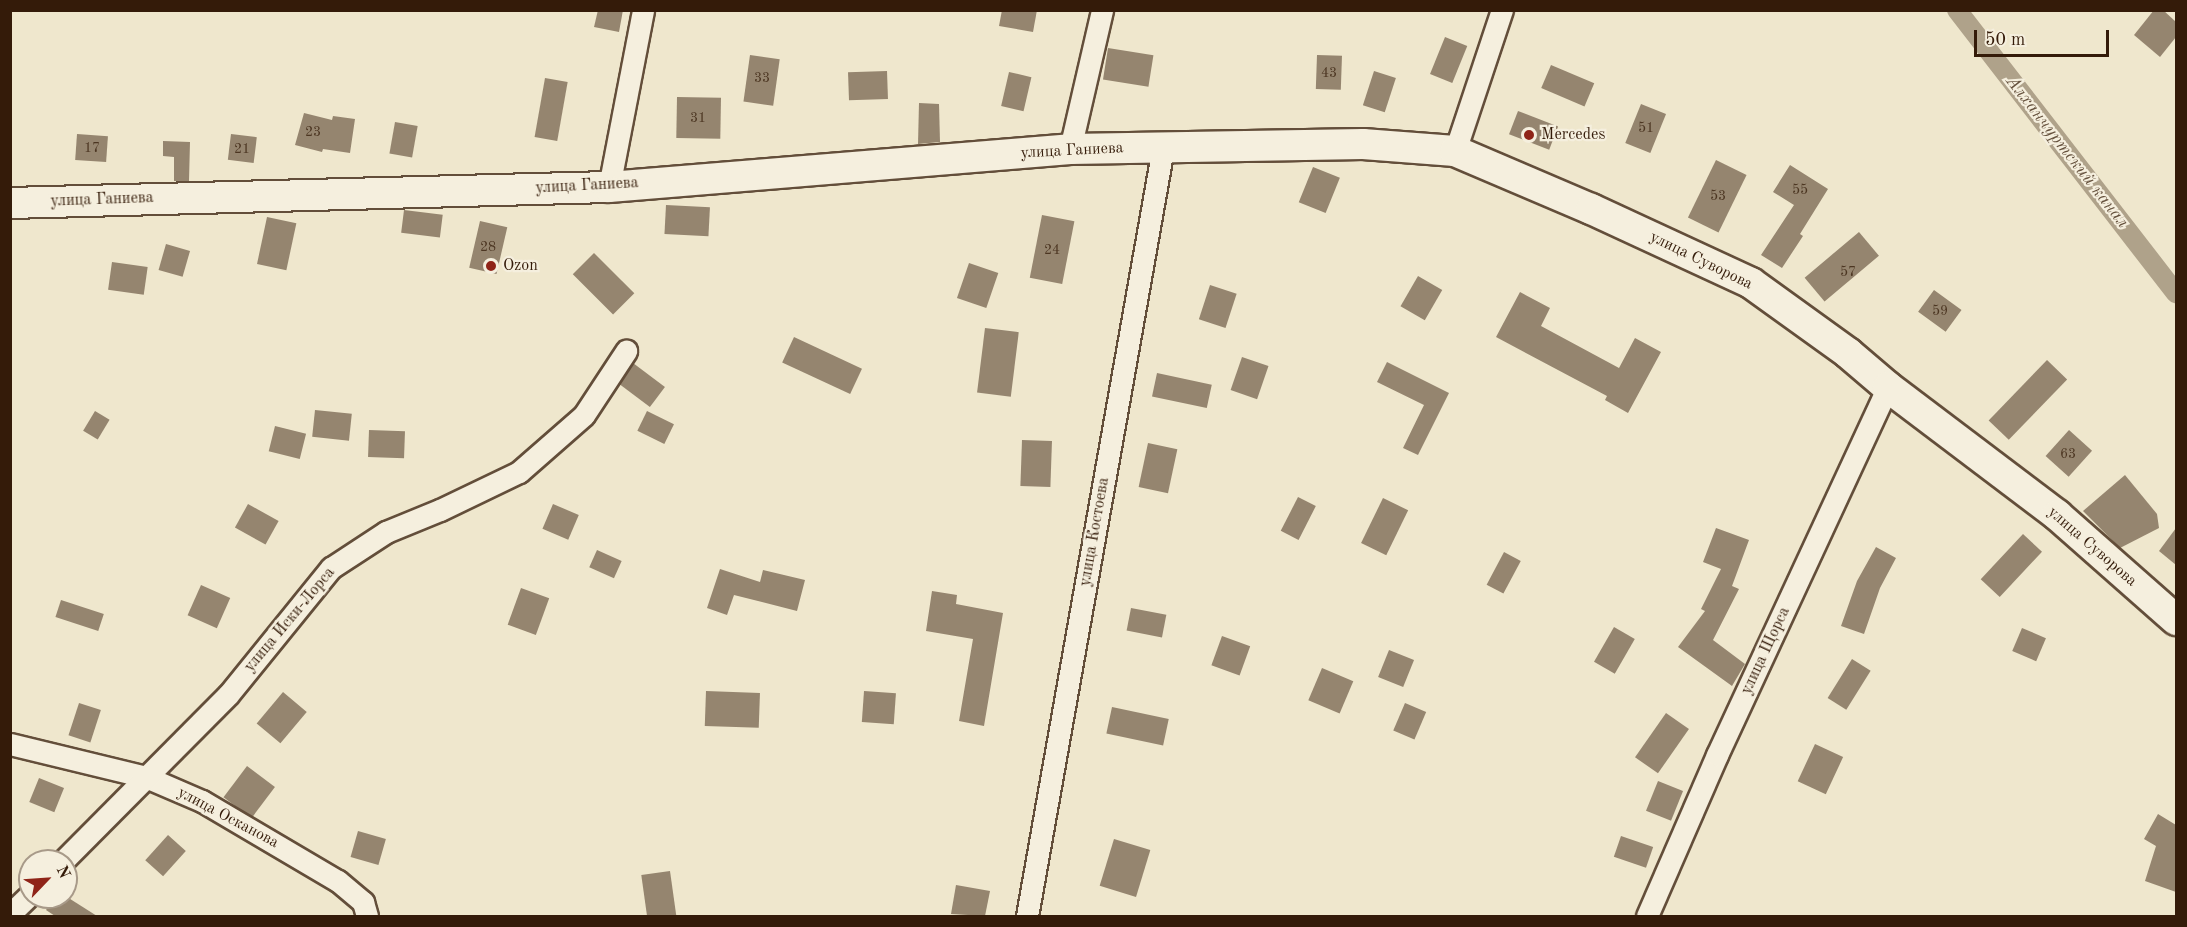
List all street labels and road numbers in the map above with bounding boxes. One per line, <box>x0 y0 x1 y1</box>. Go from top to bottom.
street label: улица Ганиева <box>1020 139 1124 163</box>
street label: улица Ганиева <box>535 174 639 198</box>
street label: улица Ганиева <box>50 189 154 211</box>
street label: улица Суворова <box>1646 228 1756 294</box>
street label: улица Костоева <box>1076 476 1114 588</box>
street label: улица Суворова <box>2043 503 2141 591</box>
street label: улица Иски-Лорса <box>241 564 339 676</box>
street label: улица Щорса <box>1737 604 1795 698</box>
street label: улица Осканова <box>174 783 282 853</box>

